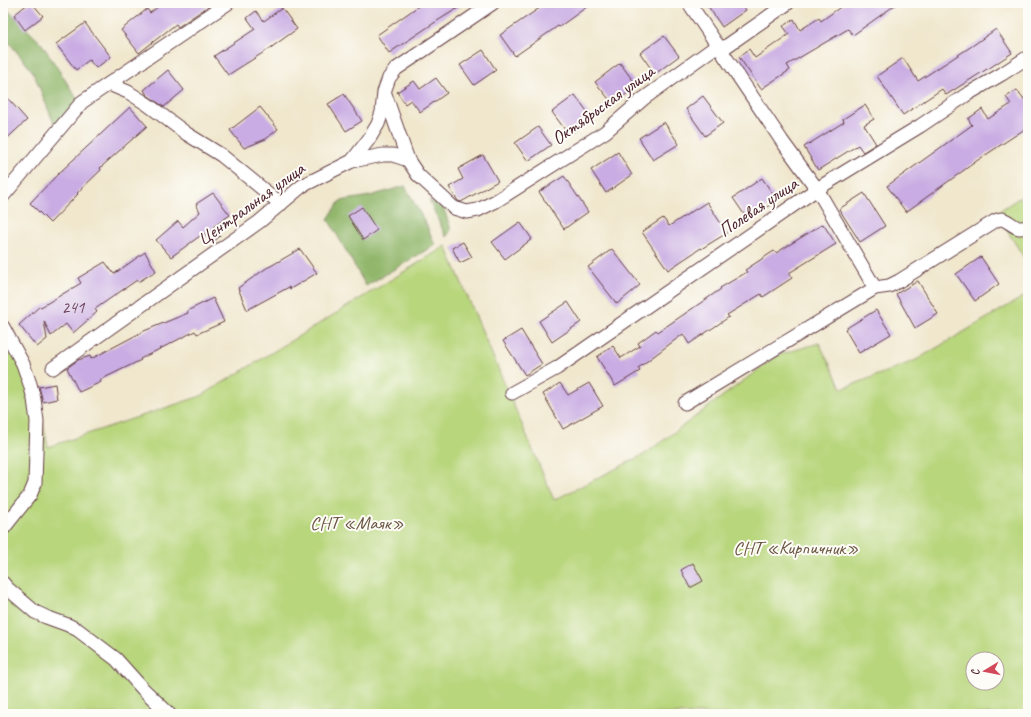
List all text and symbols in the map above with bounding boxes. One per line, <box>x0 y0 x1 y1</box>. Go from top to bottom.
street label: Октябрьская улица <box>547 58 661 150</box>
street label: Центральная улица <box>192 156 311 251</box>
street label: Полевая улица <box>714 171 804 242</box>
house number: 241 <box>62 297 86 318</box>
park label: СНТ «Маяк» <box>310 511 404 535</box>
park label: СНТ «Кирпичник» <box>733 536 859 560</box>
north arrow <box>965 651 1005 691</box>
text: С <box>968 667 983 677</box>

